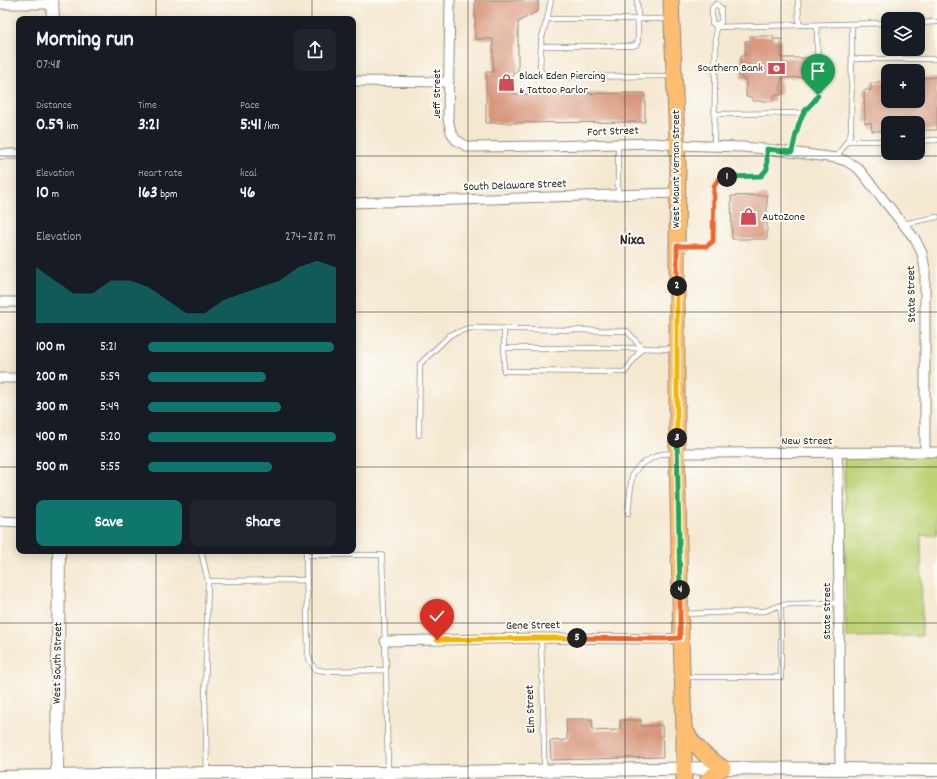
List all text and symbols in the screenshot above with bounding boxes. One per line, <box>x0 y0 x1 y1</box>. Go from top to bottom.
map controls <box>881 12 925 160</box>
button: layers <box>881 12 925 56</box>
text: Morning run <box>36 25 134 56</box>
button: share <box>294 29 336 71</box>
pin <box>801 54 835 95</box>
text: 07:48 <box>36 56 61 75</box>
bank icon: Southern Bank <box>766 58 786 78</box>
place label: Southern Bank <box>697 60 763 77</box>
icon: arrive <box>807 60 829 82</box>
button: + <box>881 64 925 108</box>
place label: Black Eden Piercing & Tattoo Parlor <box>519 68 606 99</box>
street label: Jeff Street <box>429 69 446 119</box>
shop icon: Black Eden Piercing & Tattoo Parlor <box>496 73 516 93</box>
text: Distance <box>36 98 72 114</box>
text: Time <box>138 98 157 114</box>
text: Pace <box>240 98 259 114</box>
street label: West Mount Vernon Street <box>668 109 685 228</box>
text: 0.59 <box>36 114 64 138</box>
text: 3:21 <box>138 114 160 138</box>
text: 5:41 <box>240 114 261 138</box>
button: − <box>881 116 925 160</box>
text: km <box>64 119 78 135</box>
text: /km <box>261 119 279 135</box>
street label: Fort Street <box>587 123 640 141</box>
text: Elevation <box>36 166 74 182</box>
text: Heart rate <box>138 166 182 182</box>
text: kcal <box>240 166 257 182</box>
pin: 1 <box>717 167 737 187</box>
text: 1 <box>726 169 728 185</box>
street label: South Delaware Street <box>463 176 568 196</box>
text: 10 <box>36 182 49 206</box>
text: 163 <box>138 182 158 206</box>
text: 46 <box>240 182 255 206</box>
text: m <box>49 187 59 203</box>
text: bpm <box>158 187 178 203</box>
shop icon: AutoZone <box>739 207 759 227</box>
place label: AutoZone <box>762 209 805 226</box>
text: Elevation <box>36 228 81 247</box>
text: 274–282 m <box>285 228 336 247</box>
district label: Nixa <box>620 229 646 252</box>
street label: State Street <box>903 265 921 323</box>
pin: 2 <box>667 276 687 296</box>
text: 2 <box>675 278 679 294</box>
text: 100 m <box>36 338 65 357</box>
text: 5:21 <box>100 338 117 357</box>
text: 200 m <box>36 368 68 387</box>
text: 5:59 <box>100 368 120 387</box>
text: 300 m <box>36 398 68 417</box>
text: 5:49 <box>100 398 120 417</box>
text: 400 m <box>36 428 67 447</box>
text: 5:20 <box>100 428 121 447</box>
pin: 3 <box>667 428 687 448</box>
text: 3 <box>675 430 679 446</box>
street label: New Street <box>782 433 833 450</box>
text: 500 m <box>36 458 68 477</box>
text: 5:55 <box>100 458 120 477</box>
button: Save <box>36 500 182 546</box>
button: Share <box>190 500 336 546</box>
pin: 4 <box>670 580 690 600</box>
text: 4 <box>678 582 682 598</box>
street label: State Street <box>819 582 836 639</box>
pin <box>420 599 454 640</box>
icon: check <box>426 605 448 627</box>
street label: Gene Street <box>506 617 561 635</box>
street label: West South Street <box>49 621 67 704</box>
pin: 5 <box>567 628 587 648</box>
text: 5 <box>574 630 580 646</box>
street label: Elm Street <box>522 684 540 734</box>

